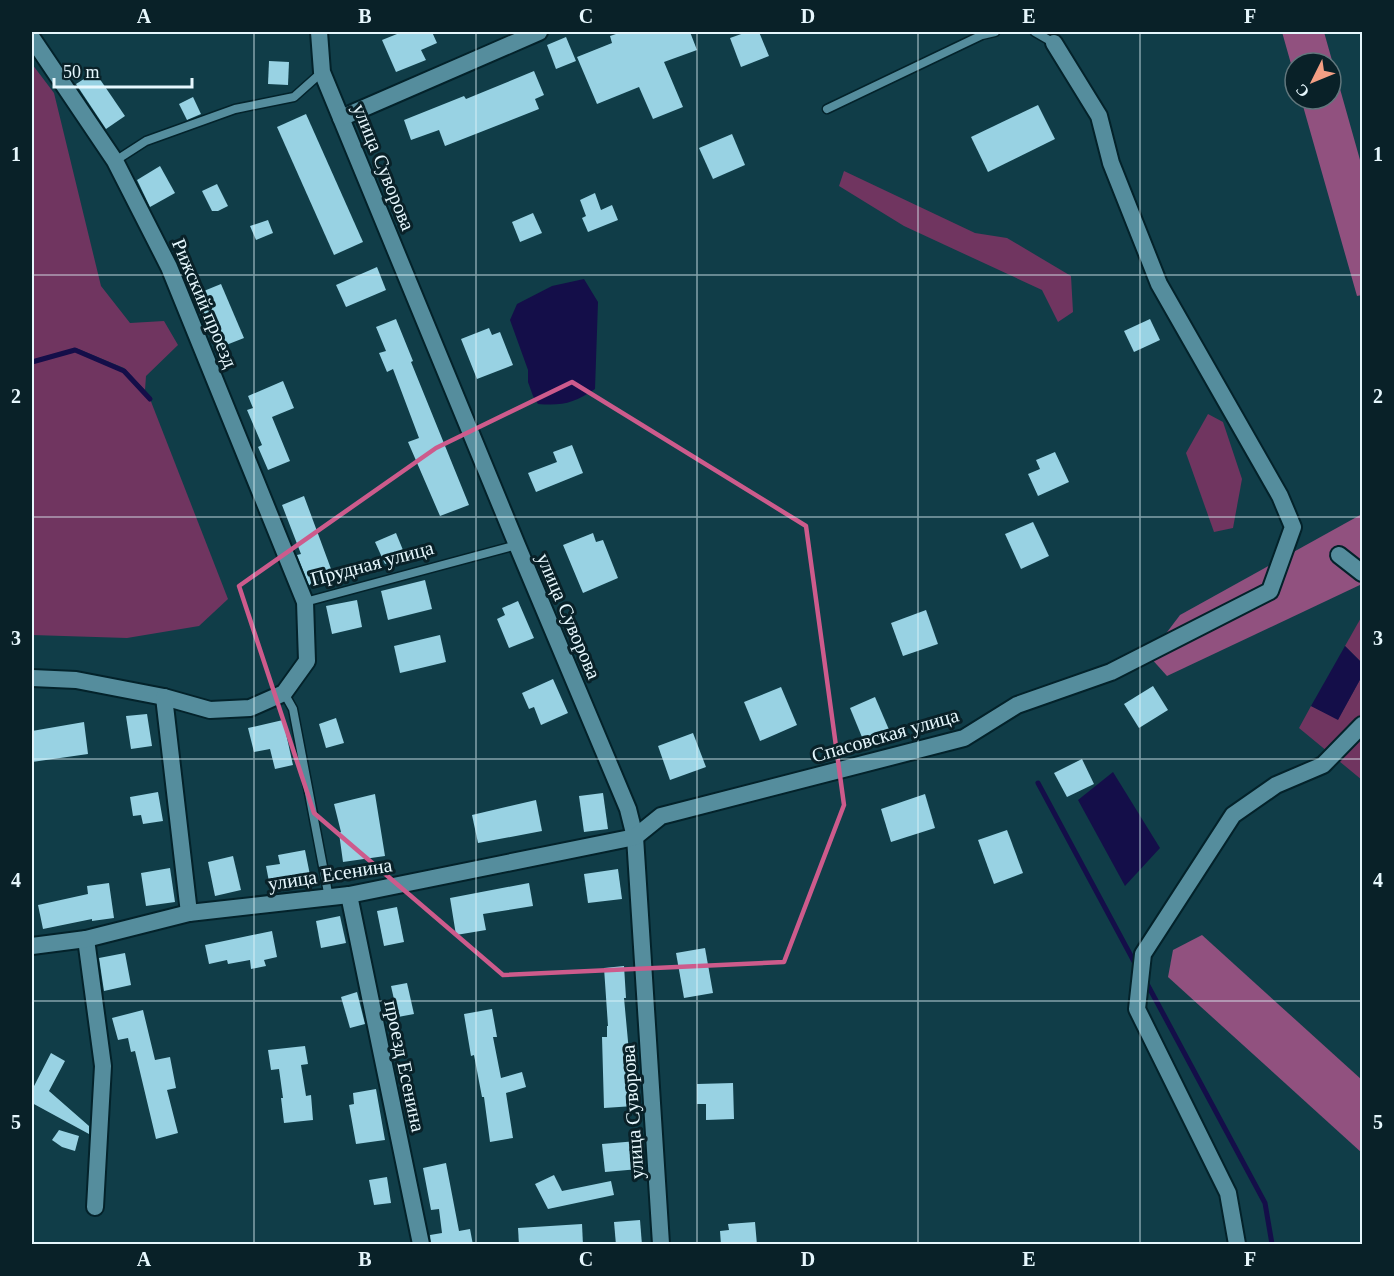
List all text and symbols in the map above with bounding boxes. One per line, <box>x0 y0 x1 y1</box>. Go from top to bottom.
text: A <box>137 5 152 27</box>
text: B <box>358 5 372 27</box>
text: C <box>579 5 593 27</box>
text: D <box>801 5 815 27</box>
text: E <box>1022 5 1036 27</box>
text: F <box>1244 5 1256 27</box>
scale bar <box>54 51 192 89</box>
north arrow <box>1283 51 1343 111</box>
text: 50 m <box>63 62 100 82</box>
text: С <box>1292 81 1313 101</box>
street label: улица Суворова <box>348 100 419 234</box>
text: 1 <box>11 143 21 165</box>
text: 1 <box>1373 143 1383 165</box>
street label: Рижский проезд <box>167 235 242 371</box>
text: 2 <box>11 385 21 407</box>
text: 2 <box>1373 385 1383 407</box>
street label: Прудная улица <box>308 536 436 591</box>
street label: улица Суворова <box>532 550 605 683</box>
text: 3 <box>11 627 21 649</box>
text: 3 <box>1373 627 1383 649</box>
street label: Спасовская улица <box>809 703 961 767</box>
street label: улица Есенина <box>266 853 394 896</box>
text: 4 <box>11 869 21 891</box>
text: 4 <box>1373 869 1383 891</box>
street label: проезд Есенина <box>379 998 430 1134</box>
street label: улица Суворова <box>616 1044 649 1180</box>
text: 5 <box>11 1111 21 1133</box>
text: 5 <box>1373 1111 1383 1133</box>
text: A <box>137 1248 152 1270</box>
text: B <box>358 1248 372 1270</box>
text: C <box>579 1248 593 1270</box>
text: D <box>801 1248 815 1270</box>
text: E <box>1022 1248 1036 1270</box>
text: F <box>1244 1248 1256 1270</box>

